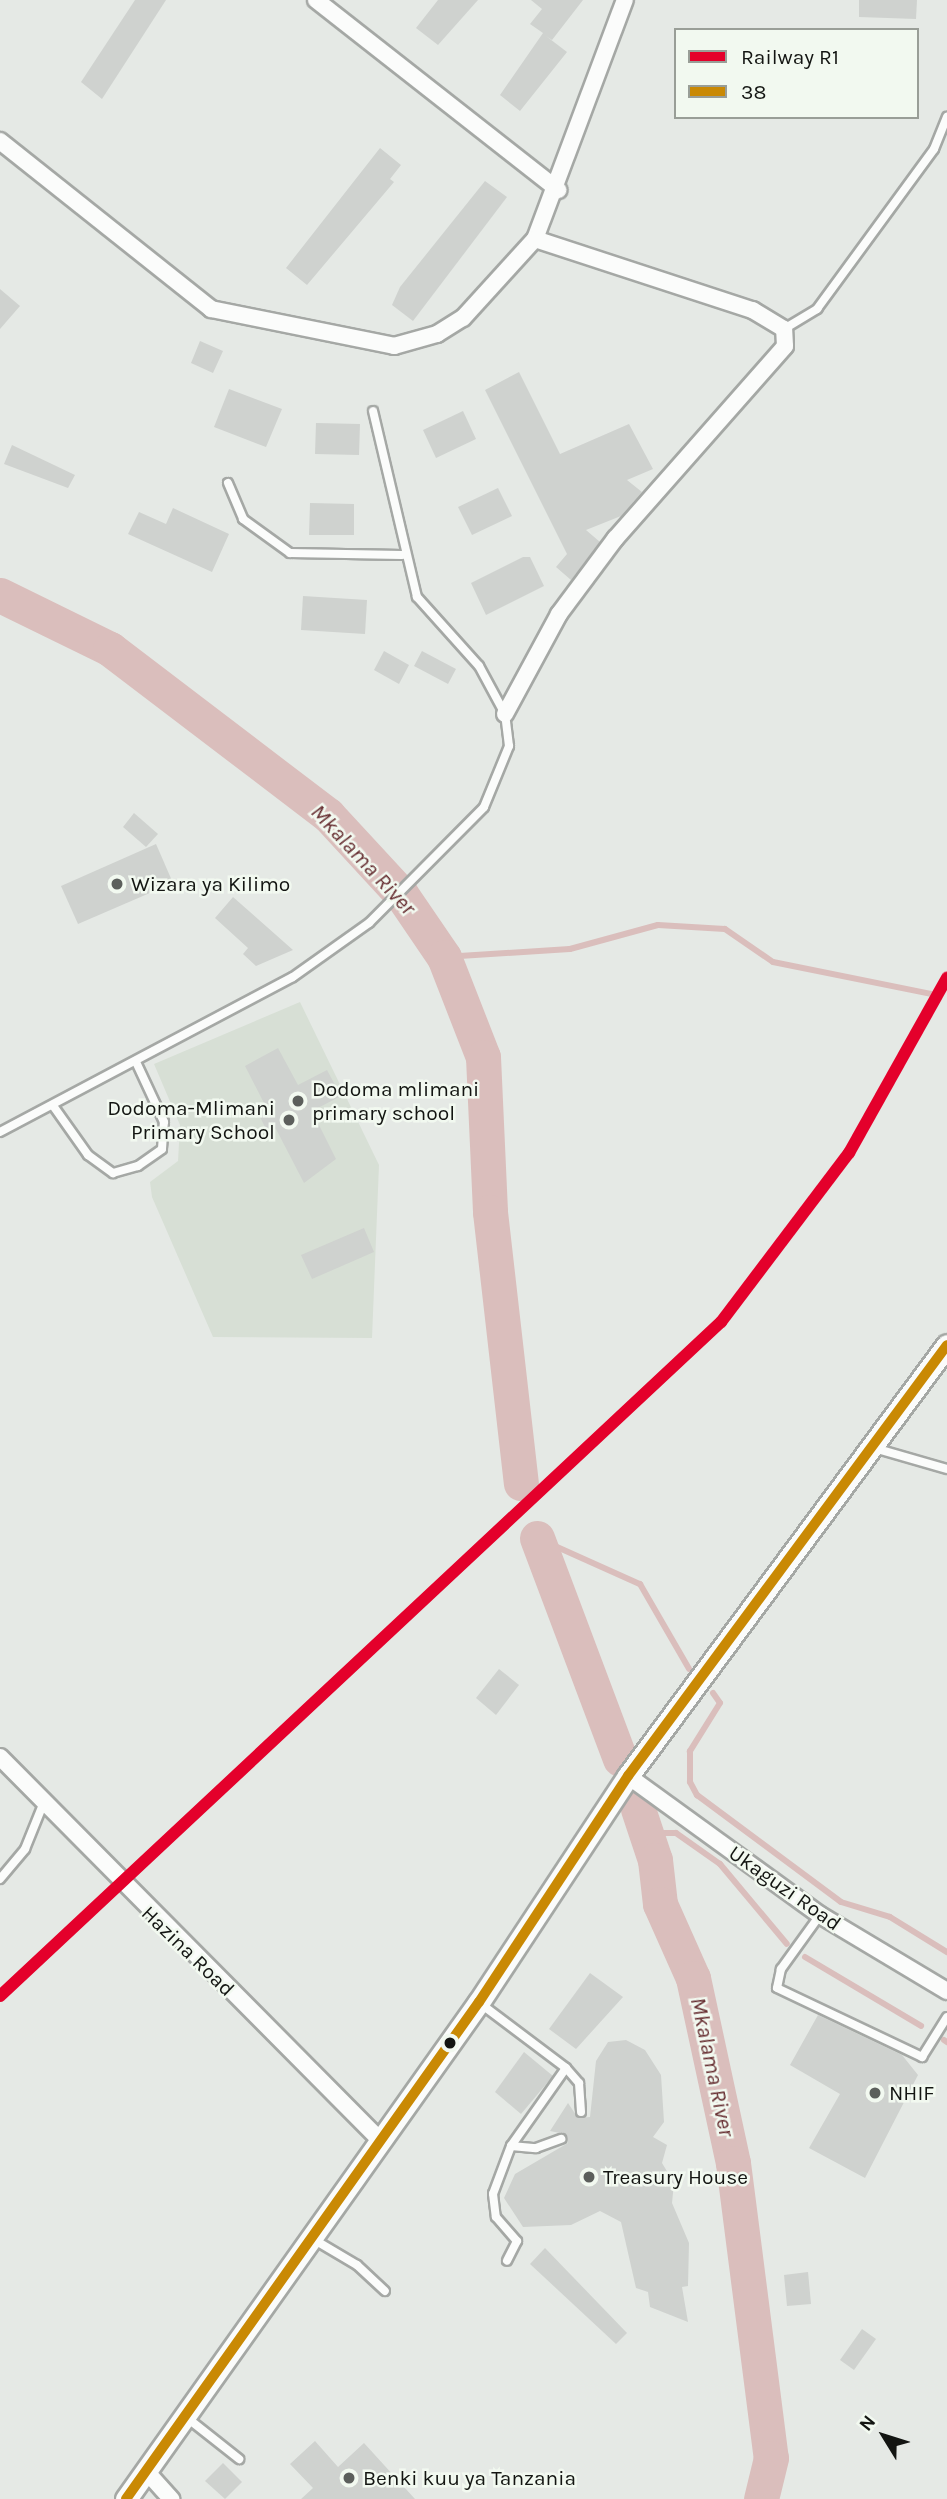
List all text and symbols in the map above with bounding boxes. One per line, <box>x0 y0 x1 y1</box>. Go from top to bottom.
legend <box>674 28 919 119</box>
text: Railway R1 <box>741 45 839 69</box>
text: 38 <box>741 80 766 104</box>
water label: Mkalama River <box>305 799 421 921</box>
place label: Wizara ya Kilimo <box>131 871 290 897</box>
marker: Wizara ya Kilimo <box>109 876 125 892</box>
place label: Dodoma mlimani primary school <box>312 1076 479 1126</box>
marker: Dodoma mlimani primary school <box>290 1093 306 1109</box>
place label: Dodoma-Mlimani Primary School <box>107 1095 275 1145</box>
marker: Dodoma-Mlimani Primary School <box>281 1112 297 1128</box>
street label: Ukaguzi Road <box>724 1840 846 1936</box>
street label: Hazina Road <box>136 1900 240 2002</box>
water label: Mkalama River <box>684 1995 740 2139</box>
unlabelled marker <box>443 2036 457 2050</box>
place label: NHIF <box>889 2080 934 2106</box>
marker: NHIF <box>867 2085 883 2101</box>
place label: Treasury House <box>603 2164 748 2190</box>
marker: Treasury House <box>581 2169 597 2185</box>
north arrow <box>849 2401 919 2471</box>
text: N <box>855 2411 880 2435</box>
place label: Benki kuu ya Tanzania <box>363 2465 576 2491</box>
marker: Benki kuu ya Tanzania <box>341 2470 357 2486</box>

